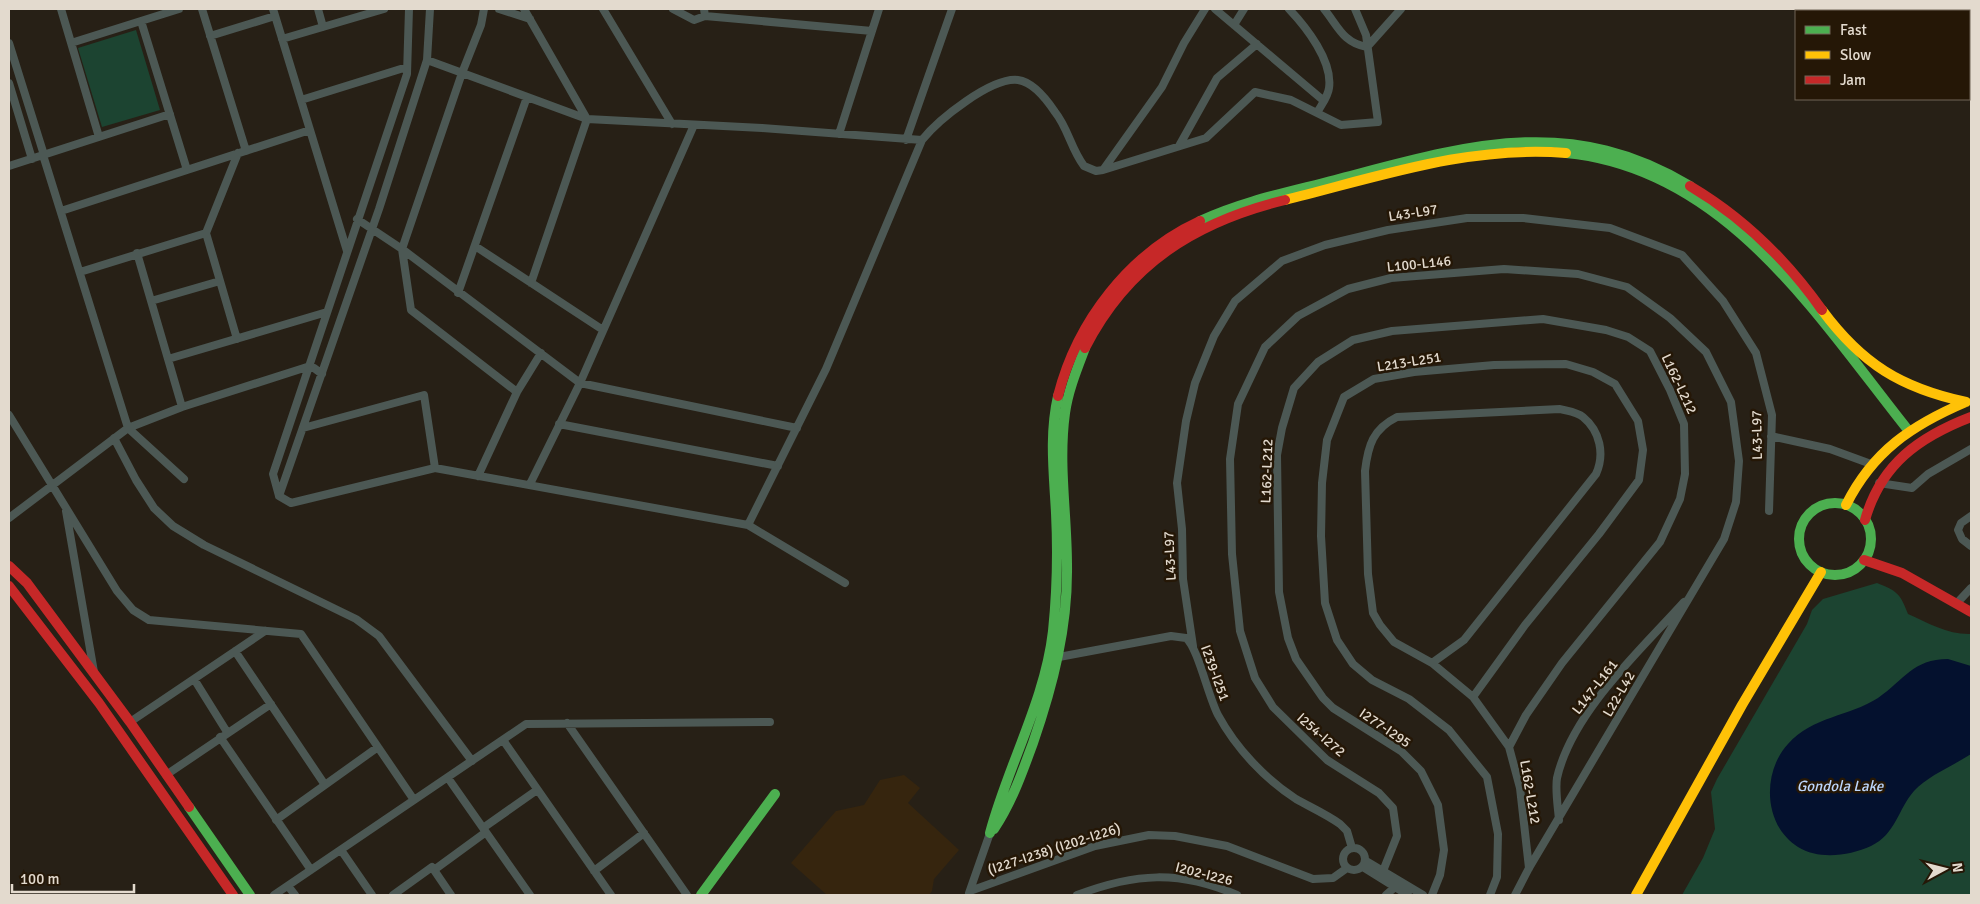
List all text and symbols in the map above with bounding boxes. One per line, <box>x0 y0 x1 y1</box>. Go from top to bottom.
legend <box>1795 10 1970 100</box>
text: Fast <box>1840 21 1867 39</box>
text: Slow <box>1840 46 1871 64</box>
text: Jam <box>1840 71 1866 89</box>
street label: L43-L97 <box>1387 201 1439 225</box>
street label: L100-L146 <box>1386 252 1452 276</box>
street label: L213-L251 <box>1376 349 1442 375</box>
street label: L162-L212 <box>1658 351 1700 417</box>
street label: L43-L97 <box>1748 410 1766 460</box>
street label: L162-L212 <box>1257 438 1277 504</box>
street label: L43-L97 <box>1160 531 1180 581</box>
street label: I239-I251 <box>1197 643 1233 703</box>
street label: L147-L161 <box>1568 656 1622 718</box>
street label: L22-L42 <box>1599 668 1639 720</box>
street label: I277-I295 <box>1356 705 1414 751</box>
street label: I254-I272 <box>1293 709 1349 761</box>
street label: L162-L212 <box>1516 759 1544 825</box>
water label: Gondola Lake <box>1797 777 1885 795</box>
street label: (I227-I238) (I202-I226) <box>985 819 1123 879</box>
north arrow <box>1920 844 1970 894</box>
street label: I202-I226 <box>1174 859 1234 889</box>
scale bar <box>12 862 135 894</box>
text: N <box>1948 862 1966 873</box>
text: 100 m <box>20 870 60 888</box>

